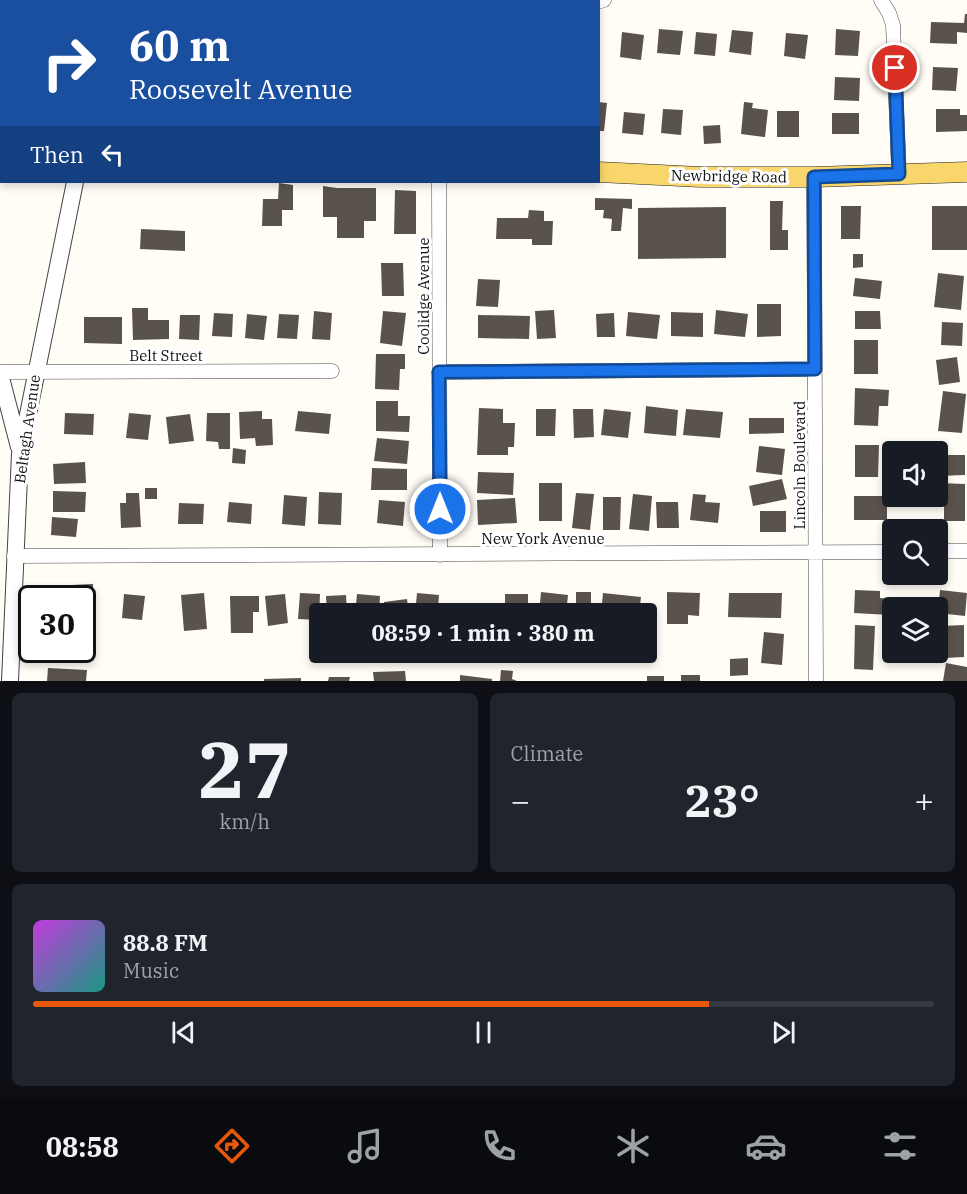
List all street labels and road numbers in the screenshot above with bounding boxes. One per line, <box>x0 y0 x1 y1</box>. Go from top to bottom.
street label: Newbridge Road <box>671 165 787 187</box>
street label: Coolidge Avenue <box>414 237 433 355</box>
street label: Belt Street <box>129 346 203 365</box>
street label: Beltagh Avenue <box>10 373 44 485</box>
street label: Lincoln Boulevard <box>790 401 809 529</box>
street label: New York Avenue <box>481 529 605 548</box>

